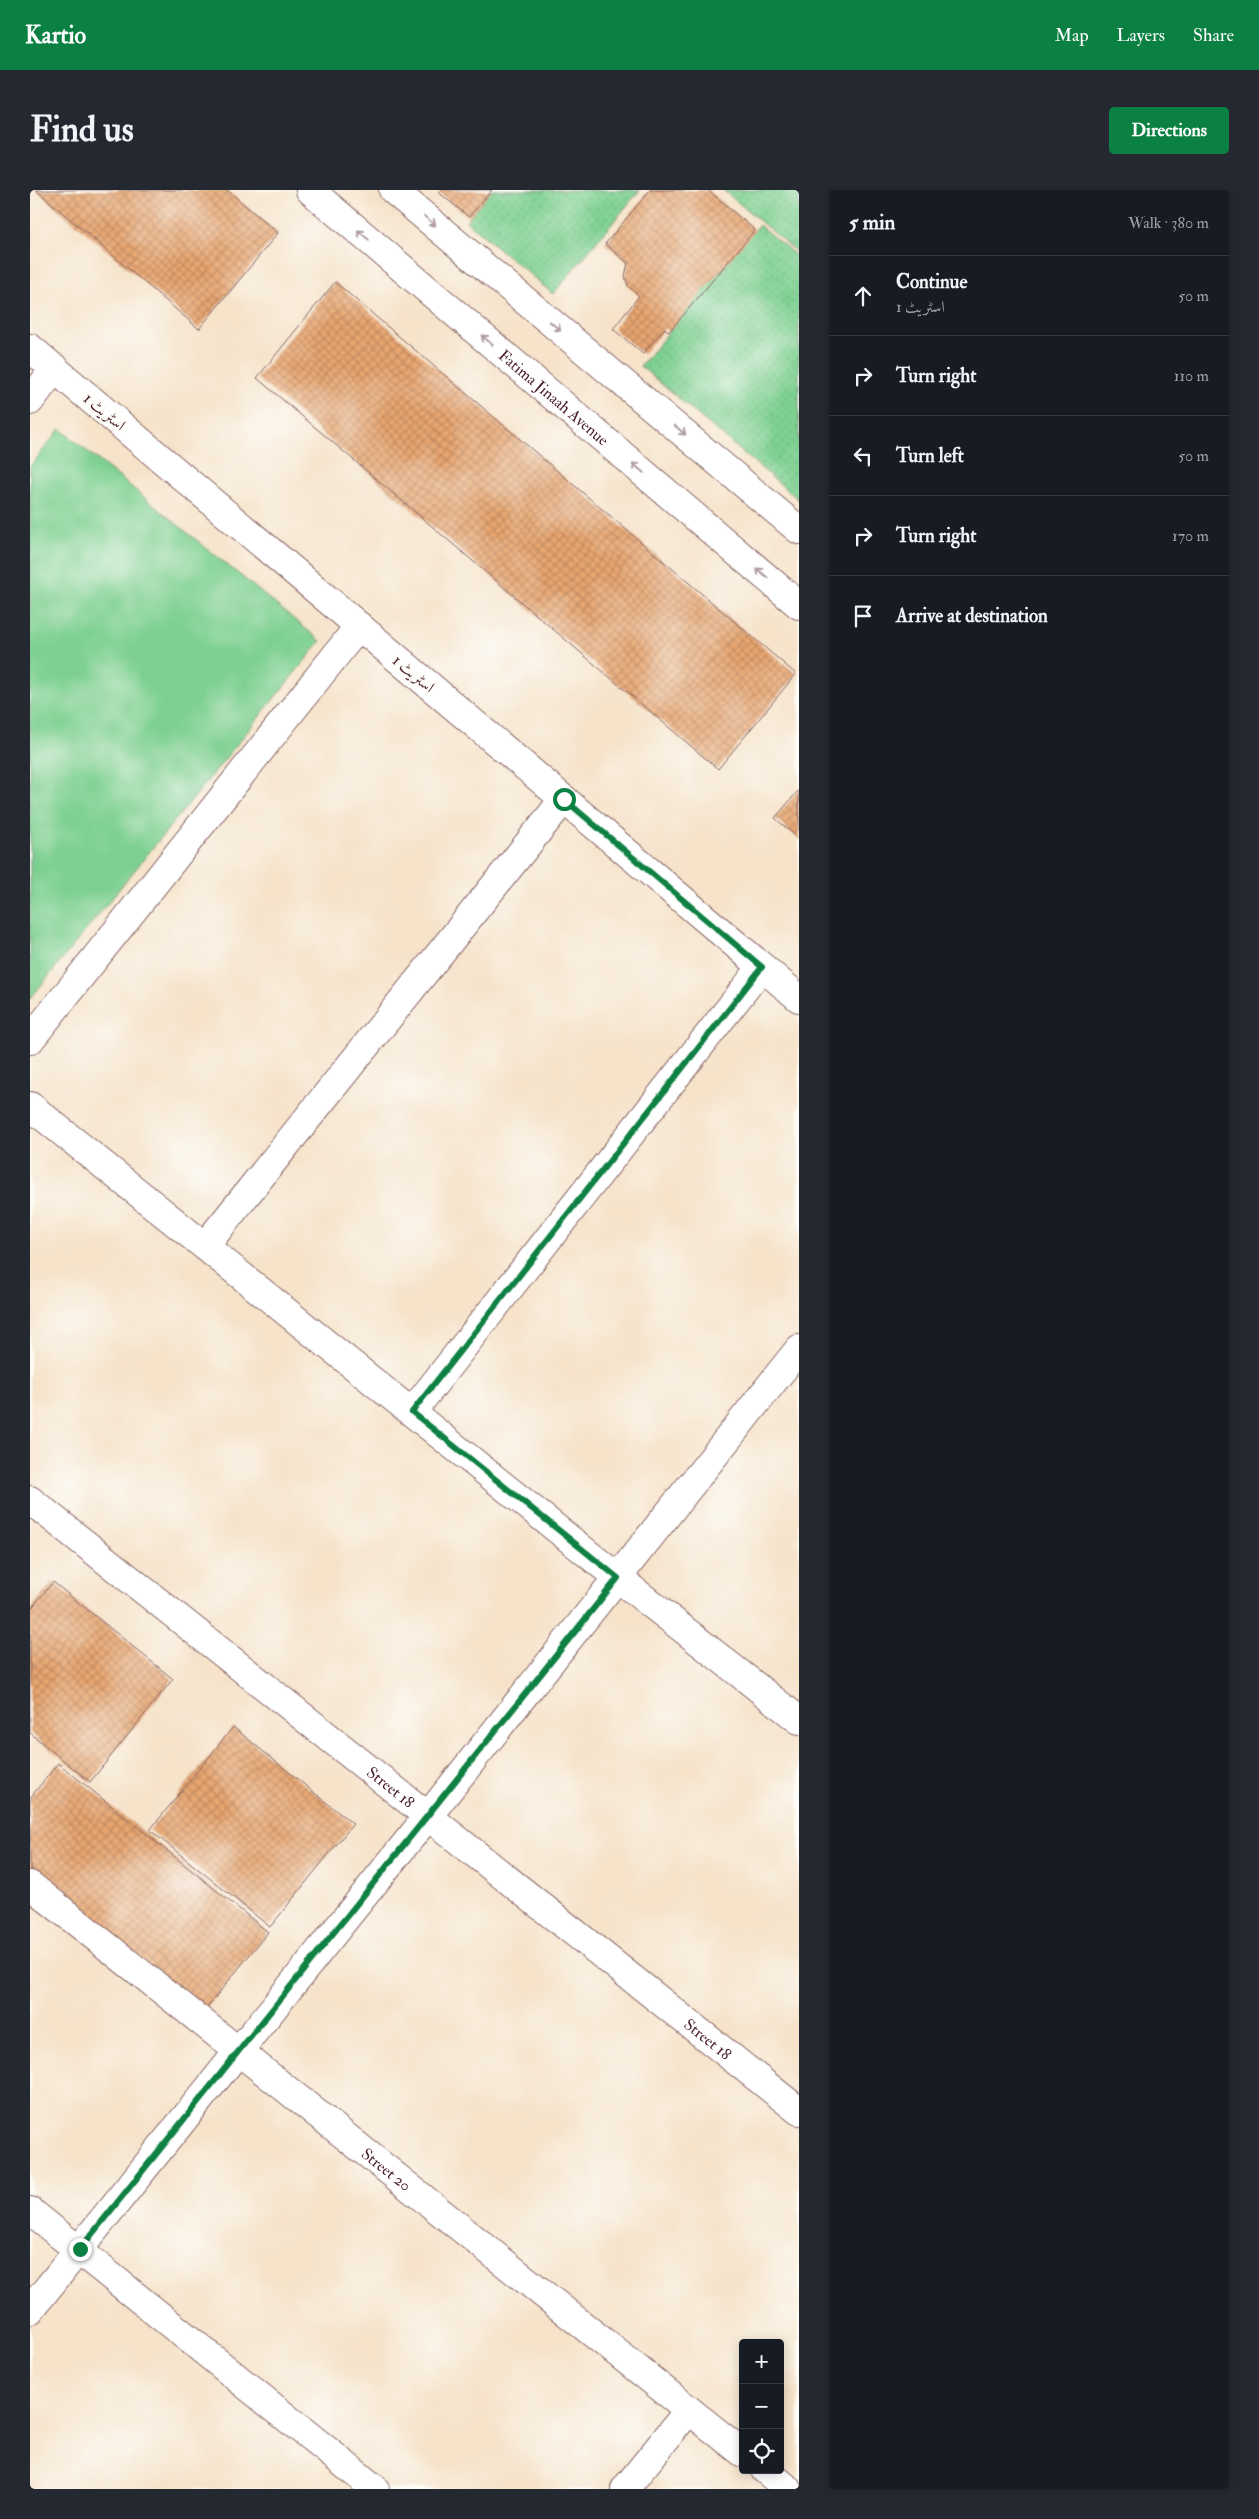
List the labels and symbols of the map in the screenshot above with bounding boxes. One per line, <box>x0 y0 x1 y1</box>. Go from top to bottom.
one-way arrow <box>424 216 437 227</box>
one-way arrow <box>357 229 370 241</box>
one-way arrow <box>548 320 561 331</box>
one-way arrow <box>481 335 494 346</box>
street label: Fatima Jinaah Avenue <box>494 345 613 450</box>
street label: اسٹریٹ 1 <box>79 388 129 435</box>
one-way arrow <box>673 424 686 436</box>
one-way arrow <box>632 463 645 474</box>
one-way arrow <box>755 567 768 579</box>
street label: اسٹریٹ 1 <box>388 650 438 697</box>
route start <box>553 788 576 811</box>
street label: Street 18 <box>362 1763 419 1813</box>
street label: Street 18 <box>680 2015 736 2065</box>
street label: Street 20 <box>357 2144 415 2196</box>
route end <box>69 2238 92 2261</box>

